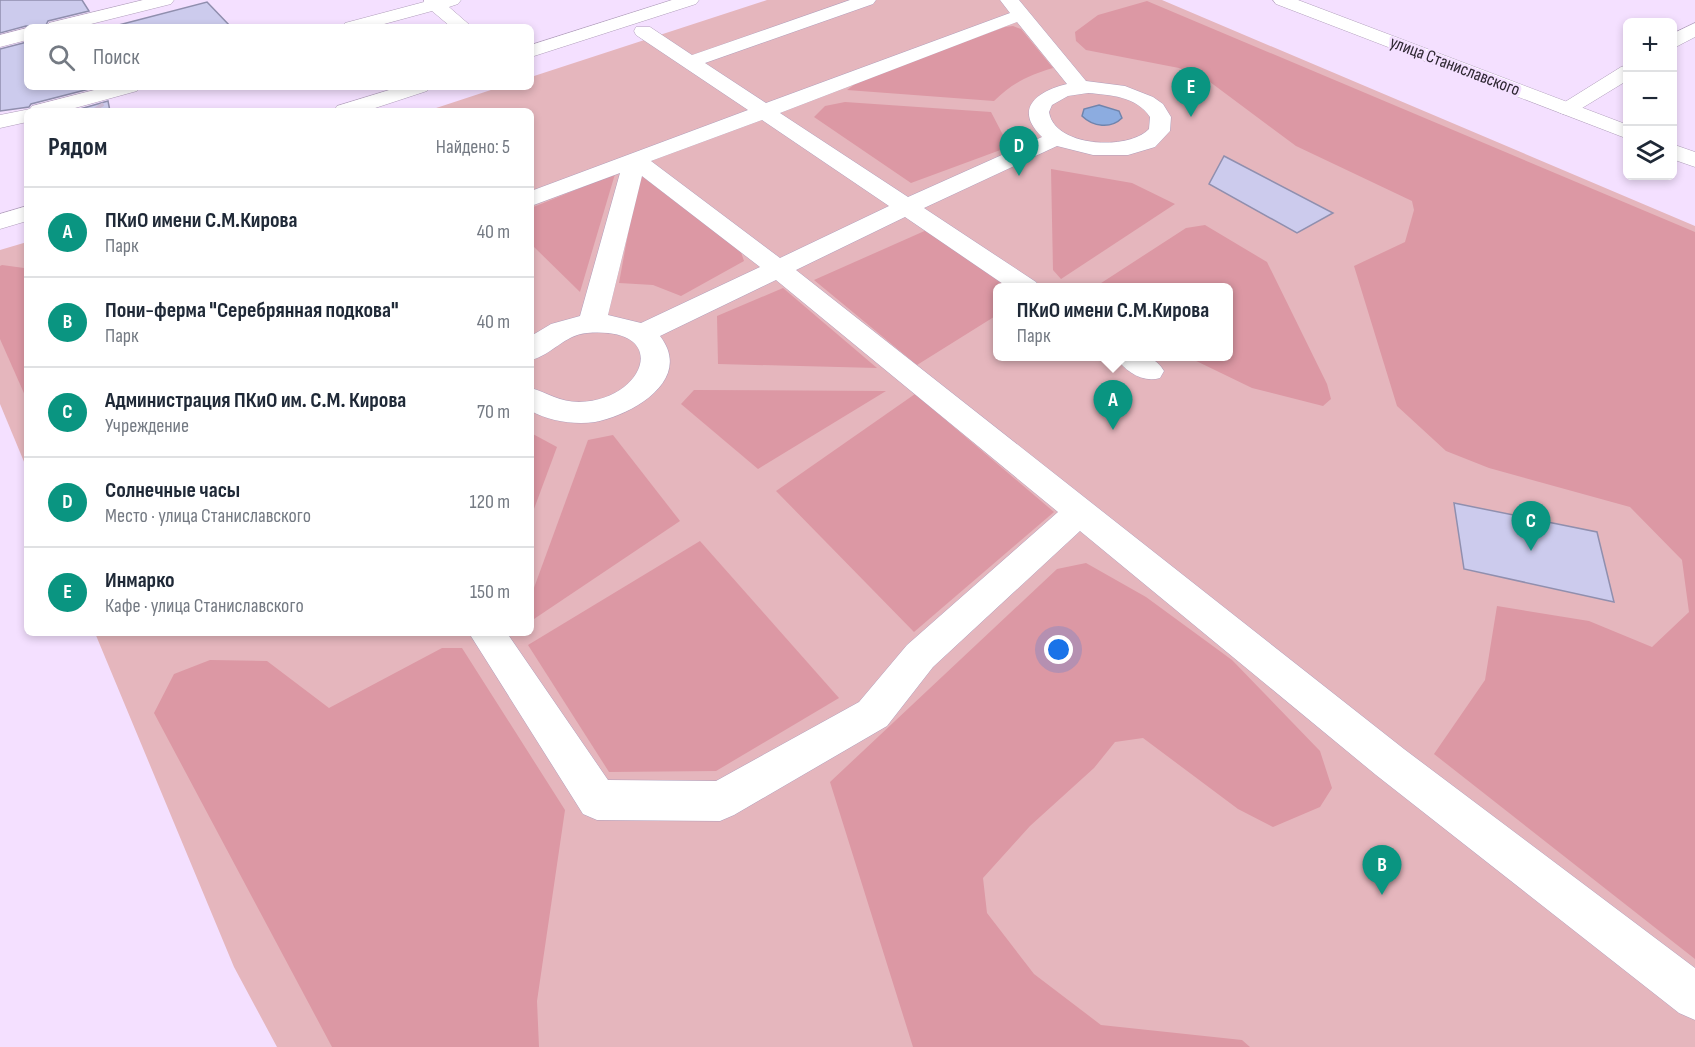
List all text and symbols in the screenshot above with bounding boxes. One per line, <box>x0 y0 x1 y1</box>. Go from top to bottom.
map controls <box>1623 18 1677 180</box>
button: + <box>1623 18 1677 72</box>
search box <box>24 24 534 90</box>
street label: улица Станиславского <box>1387 32 1523 100</box>
icon: search <box>45 41 78 74</box>
text: Поиск <box>93 44 139 71</box>
pin: E <box>1172 68 1210 117</box>
button: − <box>1623 72 1677 126</box>
pin: D <box>1000 126 1038 176</box>
button: layers <box>1623 126 1677 180</box>
text: Рядом <box>48 132 107 163</box>
text: Найдено: 5 <box>436 135 510 159</box>
text: ПКиО имени С.М.Кирова <box>105 207 297 234</box>
text: A <box>63 220 72 244</box>
text: 40 m <box>477 220 510 244</box>
text: Парк <box>105 234 139 258</box>
popup <box>993 283 1233 361</box>
text: Пони-ферма "Серебрянная подкова" <box>105 297 399 324</box>
text: ПКиО имени С.М.Кирова <box>1017 297 1209 324</box>
text: B <box>63 310 72 334</box>
text: 40 m <box>477 310 510 334</box>
text: Парк <box>105 324 139 348</box>
text: Парк <box>1017 324 1050 348</box>
pin: A <box>1094 380 1132 430</box>
text: Администрация ПКиО им. С.М. Кирова <box>105 387 406 414</box>
text: C <box>62 400 73 424</box>
text: 70 m <box>477 400 510 424</box>
text: Учреждение <box>105 414 189 438</box>
text: Солнечные часы <box>105 477 240 504</box>
text: D <box>62 490 73 514</box>
text: 120 m <box>470 490 510 514</box>
pin: C <box>1512 502 1550 551</box>
text: Место · улица Станиславского <box>105 504 311 528</box>
text: Инмарко <box>105 567 175 594</box>
text: E <box>63 580 72 604</box>
text: 150 m <box>470 580 510 604</box>
text: Кафе · улица Станиславского <box>105 594 304 618</box>
your location <box>1044 635 1073 664</box>
pin: B <box>1362 846 1402 895</box>

